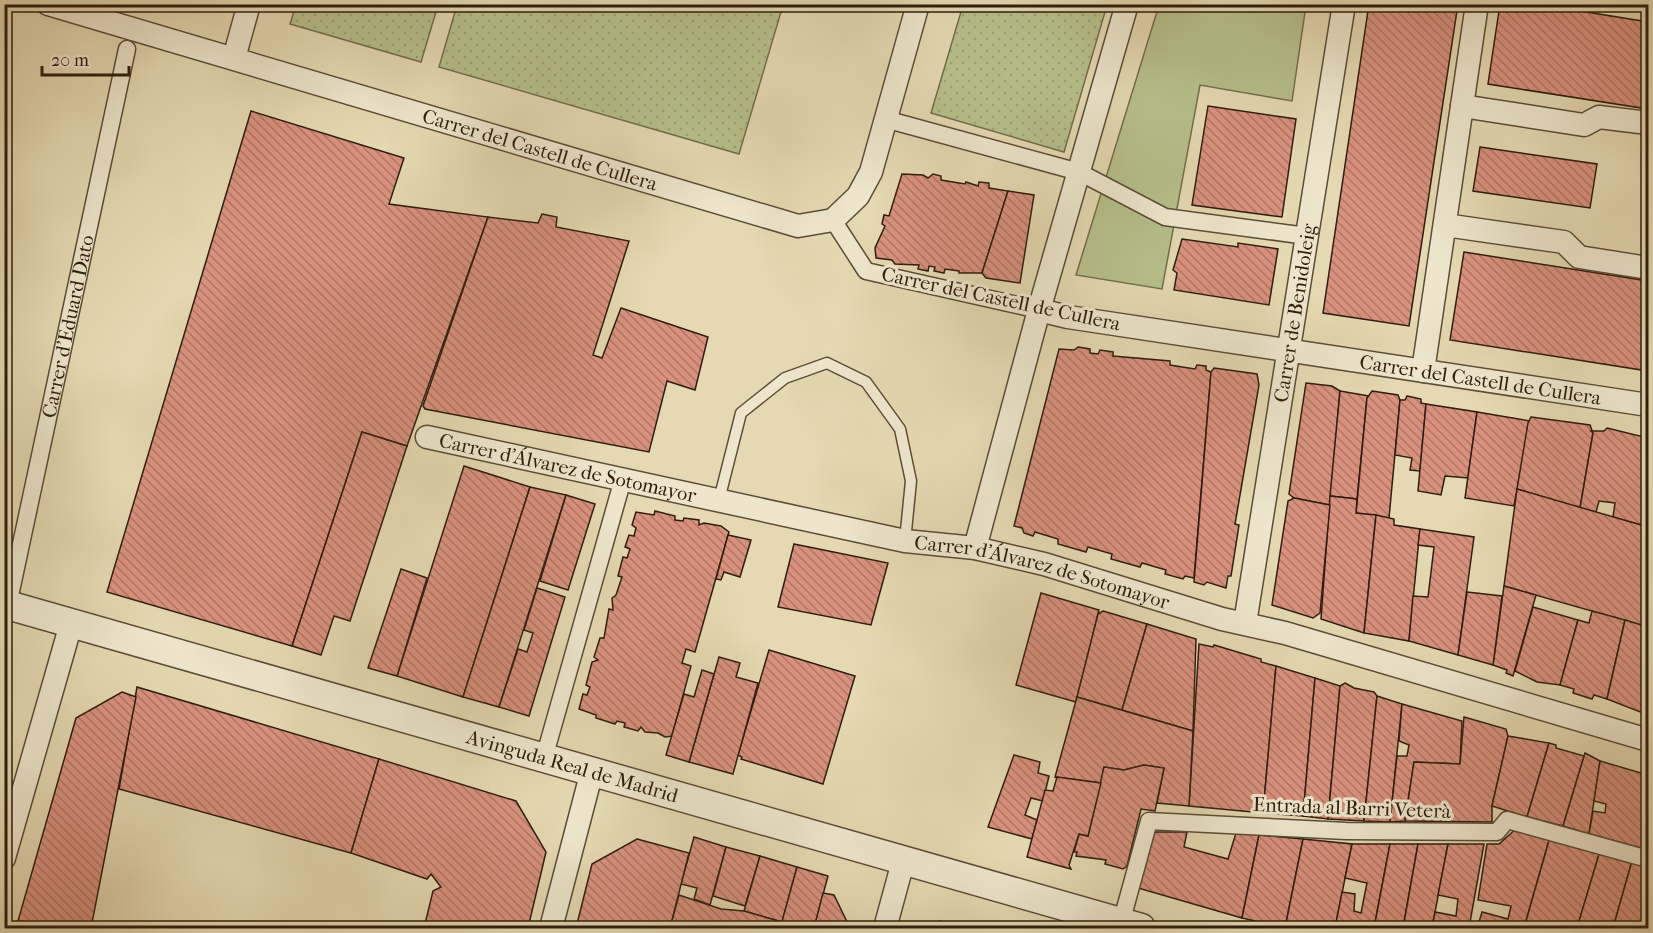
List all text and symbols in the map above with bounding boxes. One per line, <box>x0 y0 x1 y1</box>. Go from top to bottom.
scale bar <box>42 39 129 77</box>
text: 20 m <box>51 50 89 71</box>
street label: Carrer del Castell de Cullera <box>420 104 661 195</box>
street label: Carrer de Benidoleig <box>1269 222 1320 404</box>
street label: Carrer d'Eduard Dato <box>37 233 98 420</box>
street label: Carrer del Castell de Cullera <box>879 262 1123 336</box>
street label: Carrer del Castell de Cullera <box>1358 350 1603 409</box>
street label: Carrer d'Álvarez de Sotomayor <box>437 428 699 507</box>
street label: Carrer d'Álvarez de Sotomayor <box>913 531 1173 614</box>
street label: Avinguda Real de Madrid <box>463 725 682 807</box>
street label: Entrada al Barri Veterà <box>1253 793 1452 823</box>

